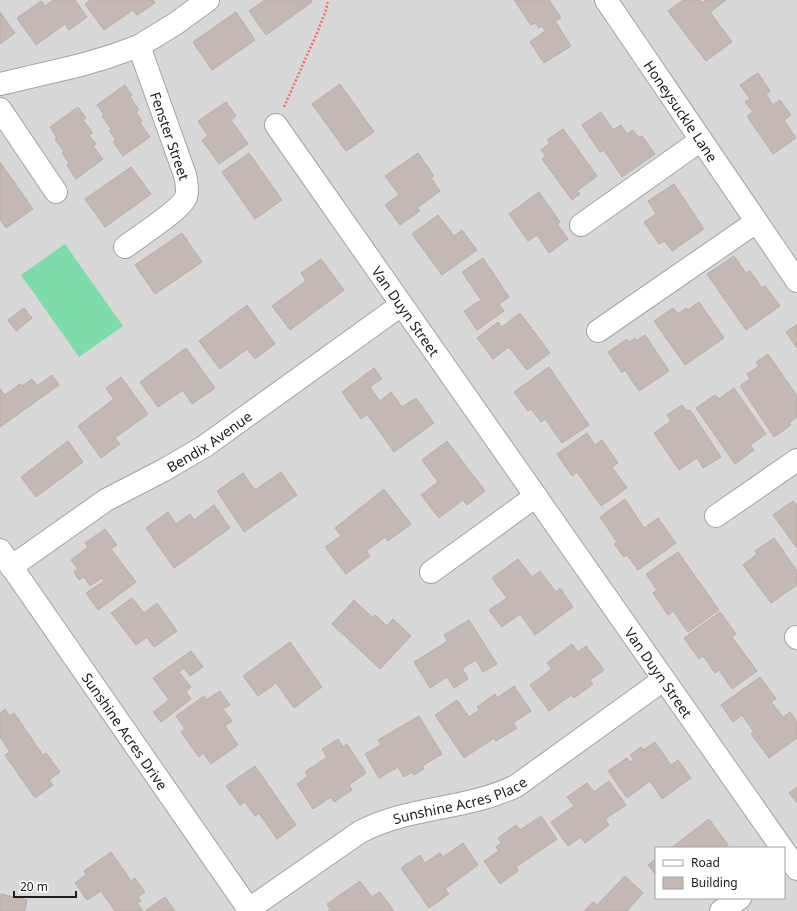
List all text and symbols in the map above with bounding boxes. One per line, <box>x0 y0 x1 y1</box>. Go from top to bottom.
street label: Honeysuckle Lane <box>640 56 723 165</box>
street label: Fenster Street <box>146 89 194 183</box>
street label: Van Duyn Street <box>368 262 444 360</box>
street label: Bendix Avenue <box>163 406 255 476</box>
street label: Van Duyn Street <box>621 624 697 721</box>
street label: Sunshine Acres Drive <box>78 669 173 793</box>
street label: Sunshine Acres Place <box>391 772 530 828</box>
legend <box>655 847 785 899</box>
text: Road <box>691 854 720 871</box>
scale bar <box>14 873 76 899</box>
text: Building <box>691 874 738 891</box>
text: 20 m <box>20 878 48 895</box>

